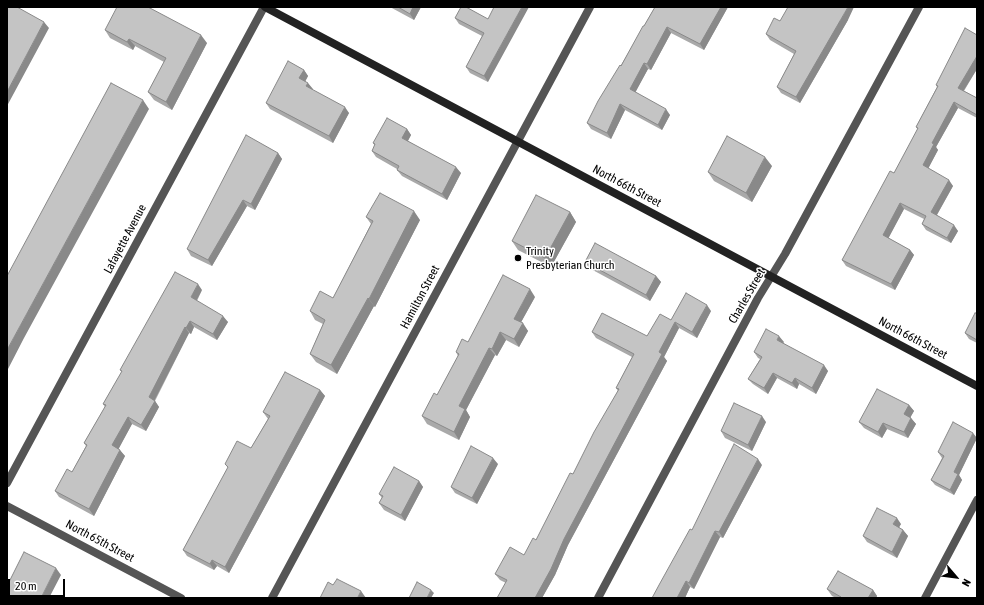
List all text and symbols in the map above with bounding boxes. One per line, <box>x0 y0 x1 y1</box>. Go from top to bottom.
street label: North 66th Street <box>590 162 664 210</box>
street label: Lafayette Avenue <box>101 202 149 276</box>
place label: Trinity Presbyterian Church <box>526 244 615 272</box>
marker: Trinity Presbyterian Church <box>513 253 523 263</box>
street label: Hamilton Street <box>397 263 443 331</box>
street label: Charles Street <box>726 266 768 326</box>
street label: North 66th Street <box>876 314 950 362</box>
street label: North 65th Street <box>63 517 137 565</box>
north arrow <box>936 557 976 597</box>
scale bar <box>10 571 67 597</box>
text: N <box>960 577 973 588</box>
text: 20 m <box>15 579 37 593</box>

